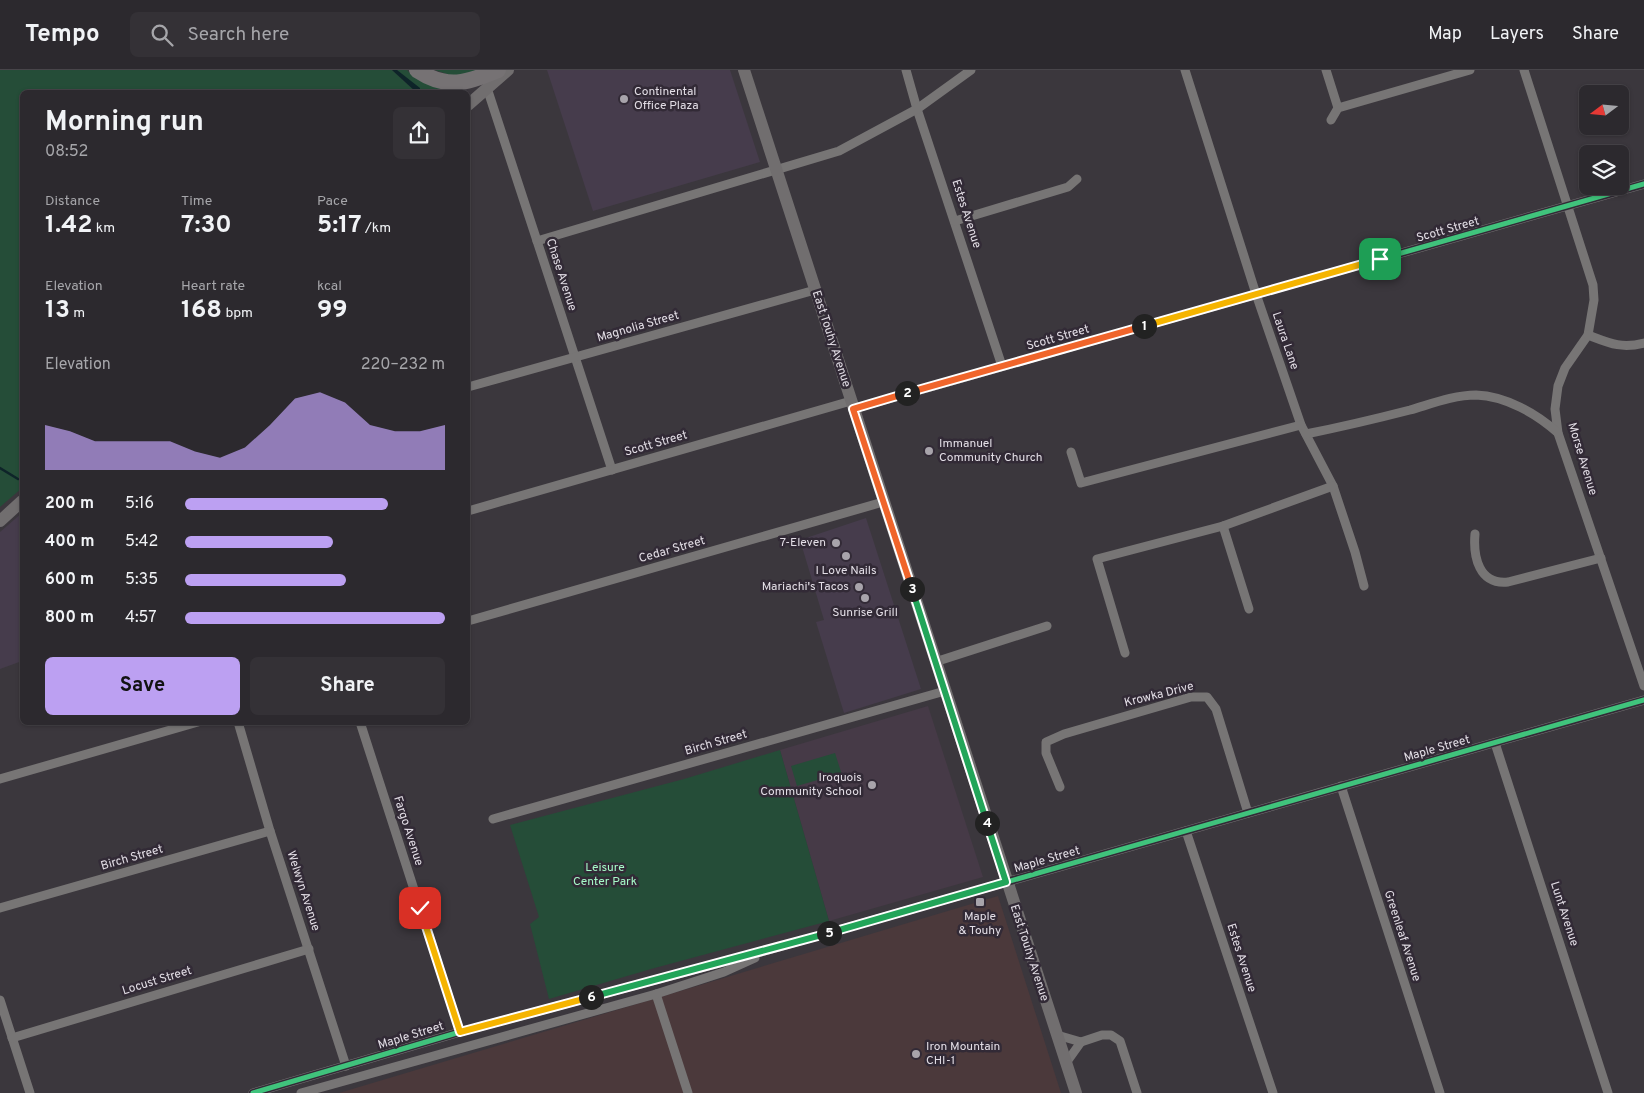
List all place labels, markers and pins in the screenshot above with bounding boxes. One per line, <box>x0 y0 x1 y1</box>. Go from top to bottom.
place label: Continental Office Plaza <box>634 84 699 114</box>
marker: Continental Office Plaza <box>618 93 630 105</box>
pin <box>1359 238 1401 280</box>
pin: 1 <box>1132 314 1156 338</box>
pin: 2 <box>894 380 920 406</box>
place label: Immanuel Community Church <box>939 436 1043 466</box>
marker: Immanuel Community Church <box>923 445 935 457</box>
place label: 7-Eleven <box>780 535 826 551</box>
marker: 7-Eleven <box>830 537 842 549</box>
marker: I Love Nails <box>840 550 852 562</box>
place label: I Love Nails <box>815 563 877 579</box>
pin: 3 <box>900 576 924 602</box>
place label: Mariachi's Tacos <box>762 579 849 595</box>
marker: Mariachi's Tacos <box>853 581 865 593</box>
marker: Sunrise Grill <box>859 592 871 604</box>
place label: Sunrise Grill <box>832 605 898 621</box>
place label: Iroquois Community School <box>760 770 862 800</box>
marker: Iroquois Community School <box>866 779 878 791</box>
pin: 4 <box>974 810 1000 836</box>
pin <box>399 887 441 929</box>
marker: Maple & Touhy <box>974 896 986 908</box>
place label: Maple & Touhy <box>959 909 1001 939</box>
pin: 5 <box>816 920 842 946</box>
pin: 6 <box>578 984 604 1010</box>
place label: Iron Mountain CHI-1 <box>926 1039 1000 1069</box>
marker: Iron Mountain CHI-1 <box>910 1048 922 1060</box>

